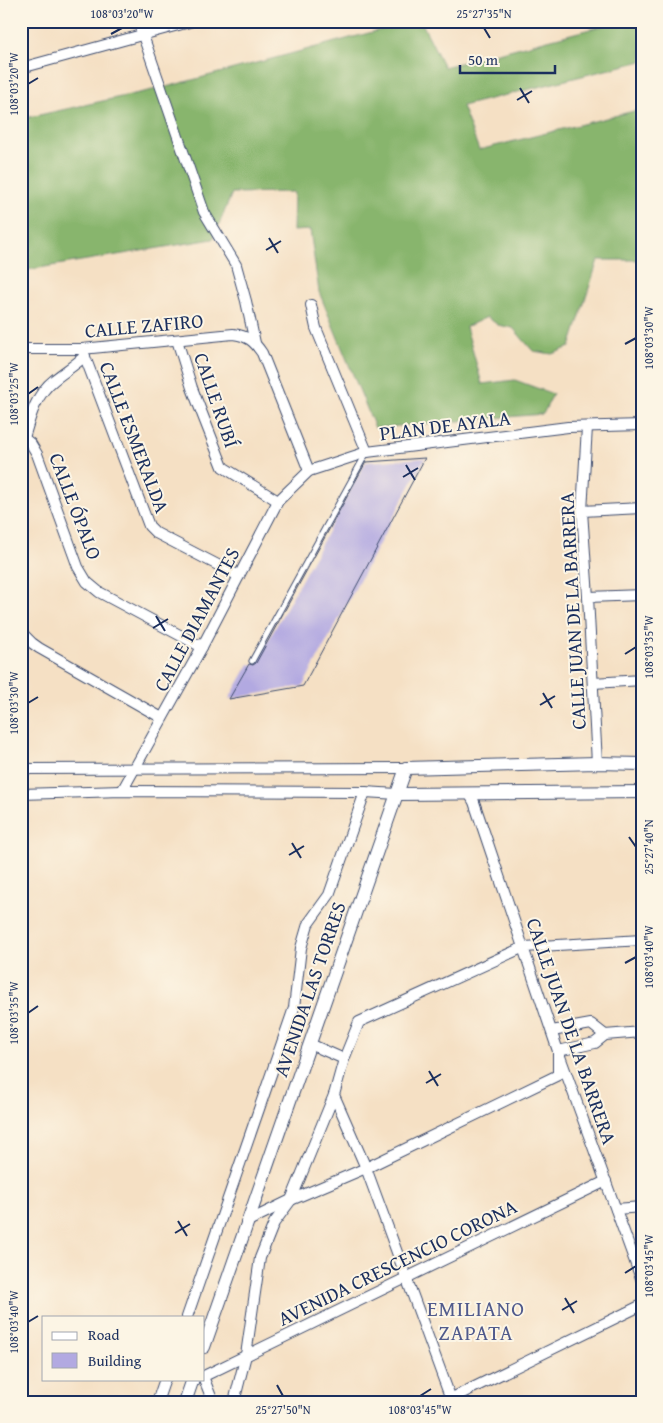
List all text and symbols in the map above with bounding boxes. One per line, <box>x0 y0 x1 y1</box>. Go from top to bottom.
text: 108°03'20"W <box>90 5 154 22</box>
text: 25°27'35"N <box>456 5 512 22</box>
scale bar <box>460 42 556 74</box>
text: 50 m <box>468 49 499 70</box>
text: 108°03'20"W <box>5 52 22 116</box>
street label: CALLE ZAFIRO <box>84 305 204 345</box>
text: 108°03'30"W <box>640 306 657 370</box>
street label: CALLE RUBÍ <box>187 349 247 452</box>
street label: CALLE ESMERALDA <box>93 357 177 517</box>
text: 108°03'25"W <box>5 362 22 426</box>
street label: PLAN DE AYALA <box>378 403 512 447</box>
street label: CALLE ÓPALO <box>42 448 110 564</box>
street label: CALLE JUAN DE LA BARRERA <box>551 492 593 730</box>
street label: CALLE DIAMANTES <box>146 542 246 696</box>
text: 108°03'35"W <box>640 615 657 679</box>
text: 108°03'30"W <box>5 671 22 735</box>
text: 25°27'40"N <box>640 819 657 875</box>
street label: AVENIDA LAS TORRES <box>265 898 353 1080</box>
street label: CALLE JUAN DE LA BARRERA <box>520 914 624 1148</box>
text: 108°03'40"W <box>640 925 657 989</box>
text: 108°03'35"W <box>5 981 22 1045</box>
street label: AVENIDA CRESCENCIO CORONA <box>272 1191 522 1333</box>
text: 108°03'45"W <box>640 1234 657 1298</box>
text: 108°03'40"W <box>5 1290 22 1354</box>
district label: EMILIANO ZAPATA <box>427 1293 525 1348</box>
legend <box>42 1316 205 1380</box>
text: Road <box>88 1324 119 1345</box>
text: Building <box>88 1350 142 1371</box>
text: 25°27'50"N <box>255 1401 311 1418</box>
text: 108°03'45"W <box>388 1401 452 1418</box>

